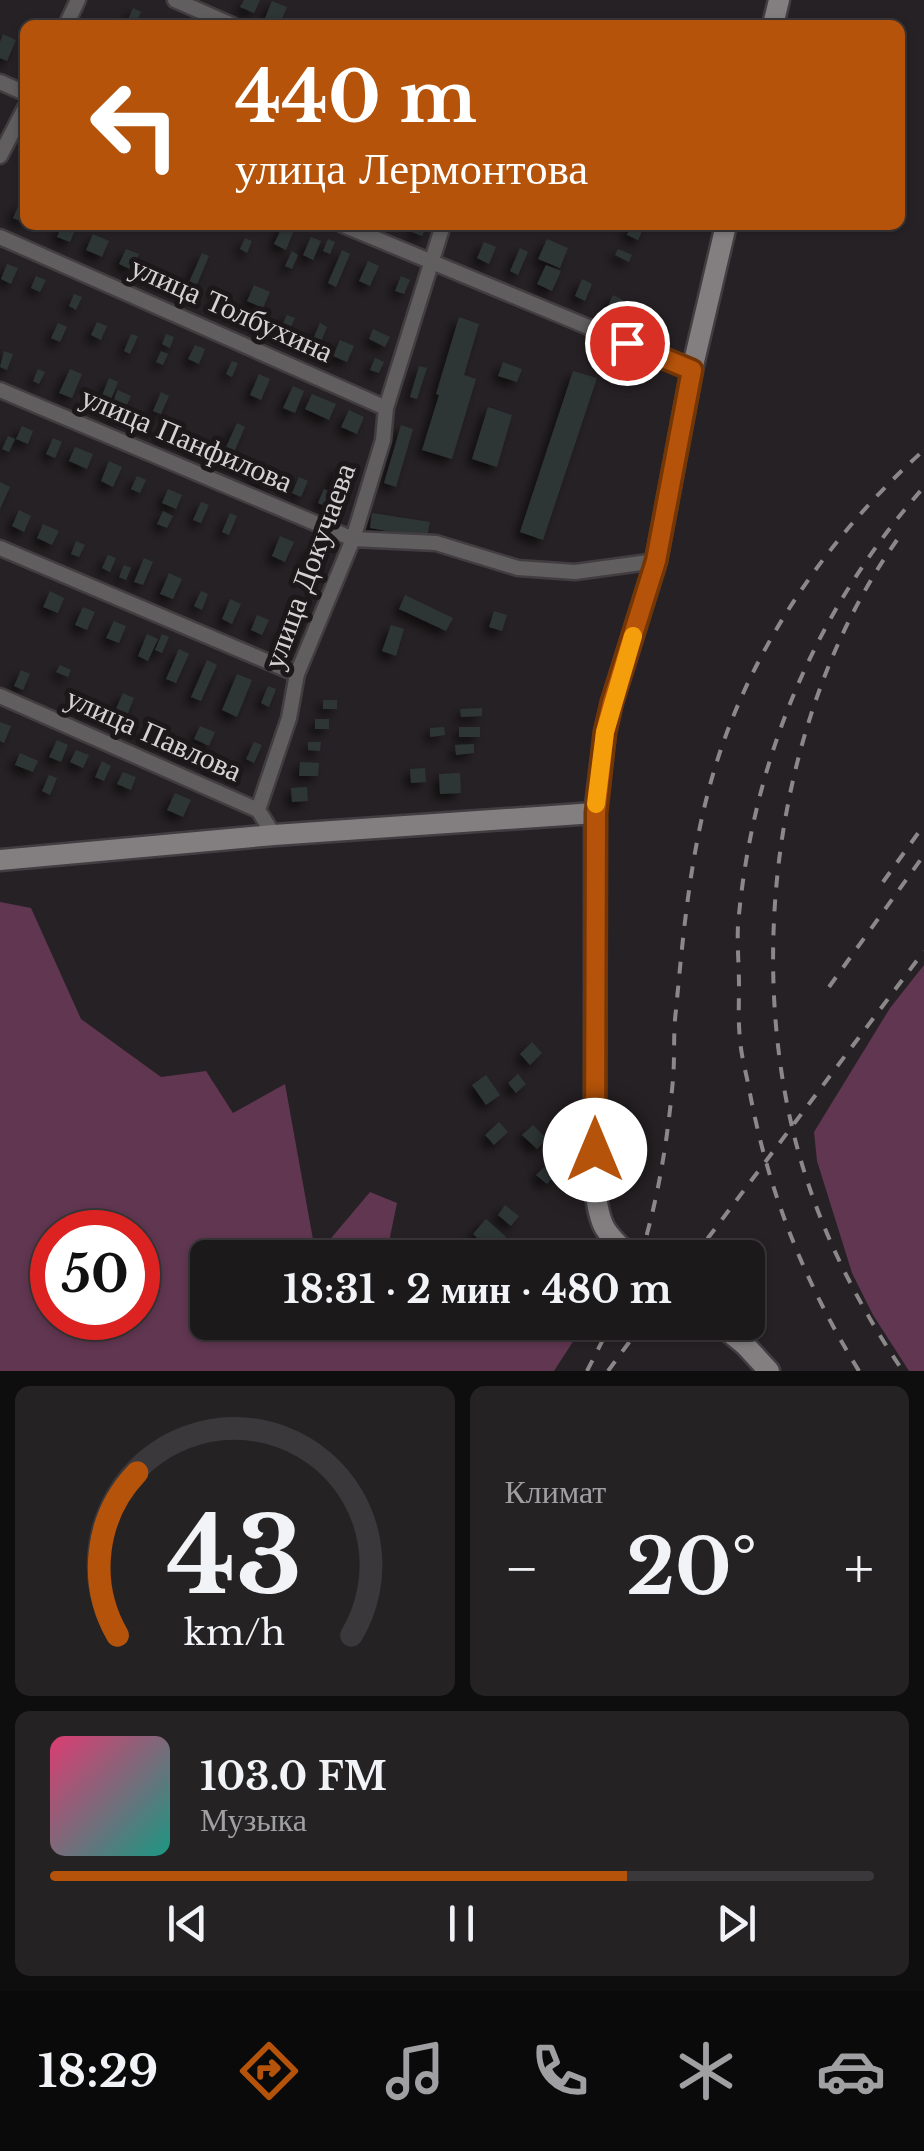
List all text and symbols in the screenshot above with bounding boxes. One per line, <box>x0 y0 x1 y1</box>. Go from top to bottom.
text: 440 m <box>235 54 477 141</box>
icon: left <box>70 60 200 190</box>
text: улица Лермонтова <box>235 140 588 196</box>
street label: улица Толбухина <box>125 248 339 370</box>
pin <box>585 301 670 386</box>
icon: arrive <box>600 316 655 371</box>
street label: улица Панфилова <box>76 378 298 500</box>
street label: улица Докучаева <box>255 458 363 674</box>
street label: улица Павлова <box>60 679 248 789</box>
position arrow <box>543 1098 647 1202</box>
speed limit sign: 50 <box>30 1210 160 1340</box>
text: 18:31 · 2 мин · 480 m <box>283 1266 672 1313</box>
text: Климат <box>505 1472 606 1512</box>
text: 43 <box>167 1492 302 1621</box>
text: 20° <box>626 1521 757 1614</box>
text: − <box>505 1535 539 1603</box>
text: + <box>844 1535 874 1603</box>
text: km/h <box>184 1610 285 1655</box>
text: 103.0 FM <box>200 1753 387 1800</box>
text: Музыка <box>200 1800 307 1840</box>
icon: previous <box>160 1896 215 1951</box>
icon: pause <box>434 1896 489 1951</box>
icon: next <box>709 1896 764 1951</box>
icon: directions <box>234 2036 304 2106</box>
icon: music <box>380 2036 450 2106</box>
icon: phone <box>525 2036 595 2106</box>
icon: climate <box>671 2036 741 2106</box>
icon: car <box>816 2036 886 2106</box>
text: 18:29 <box>38 2043 158 2099</box>

